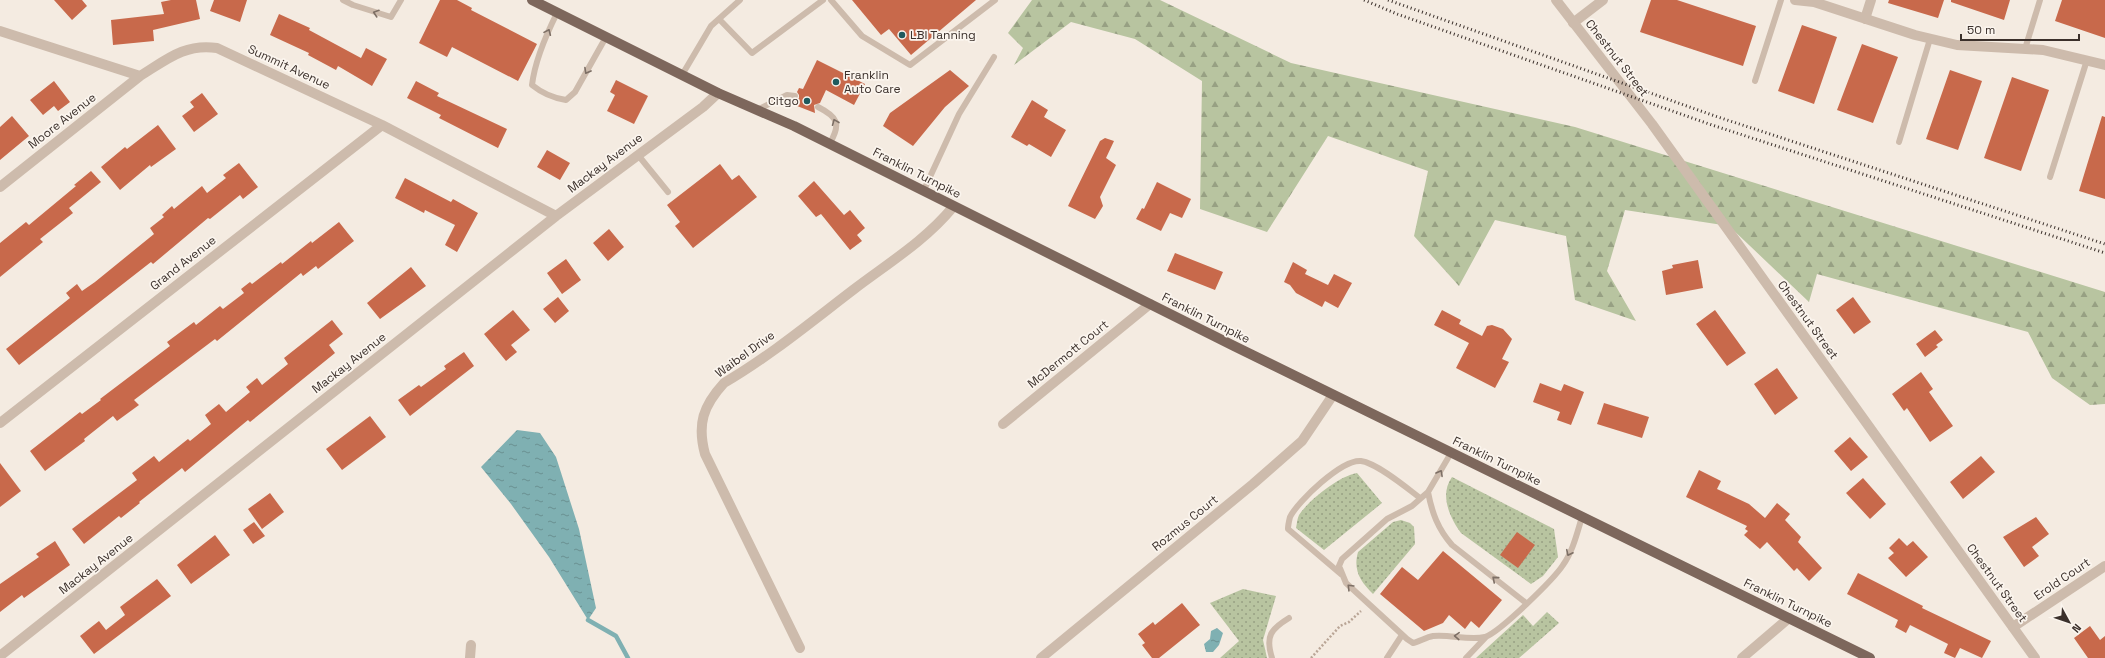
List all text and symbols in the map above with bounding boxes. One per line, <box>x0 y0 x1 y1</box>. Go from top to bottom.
one-way arrow <box>373 9 380 18</box>
street label: Chestnut Street <box>1582 16 1652 100</box>
scale bar <box>1961 16 2079 42</box>
text: 50 m <box>1967 22 1995 38</box>
place label: LBI Tanning <box>910 27 976 43</box>
one-way arrow <box>543 29 551 36</box>
marker: LBI Tanning <box>897 30 907 40</box>
street label: Summit Avenue <box>245 41 333 93</box>
one-way arrow <box>584 67 591 74</box>
place label: Franklin Auto Care <box>844 67 901 97</box>
marker: Franklin Auto Care <box>831 77 841 87</box>
street label: Moore Avenue <box>25 89 99 153</box>
place label: Citgo <box>768 93 799 109</box>
marker: Citgo <box>802 96 812 106</box>
one-way arrow <box>831 119 839 126</box>
street label: Mackay Avenue <box>564 130 646 196</box>
street label: Franklin Turnpike <box>870 144 964 202</box>
street label: Grand Avenue <box>147 232 219 294</box>
street label: Chestnut Street <box>1774 277 1842 363</box>
street label: Franklin Turnpike <box>1159 289 1253 347</box>
street label: McDermott Court <box>1024 316 1112 392</box>
street label: Waibel Drive <box>712 327 778 381</box>
street label: Mackay Avenue <box>309 329 389 397</box>
street label: Franklin Turnpike <box>1450 433 1544 489</box>
one-way arrow <box>1435 470 1442 477</box>
street label: Rozmus Court <box>1149 491 1221 555</box>
street label: Mackay Avenue <box>56 530 136 598</box>
street label: Chestnut Street <box>1963 540 2031 626</box>
one-way arrow <box>1566 549 1574 557</box>
street label: Erold Court <box>2031 554 2093 604</box>
street label: Franklin Turnpike <box>1741 575 1835 631</box>
one-way arrow <box>1493 577 1500 584</box>
one-way arrow <box>1347 584 1355 592</box>
north arrow <box>2049 602 2089 642</box>
text: N <box>2069 621 2084 636</box>
one-way arrow <box>1454 632 1460 641</box>

